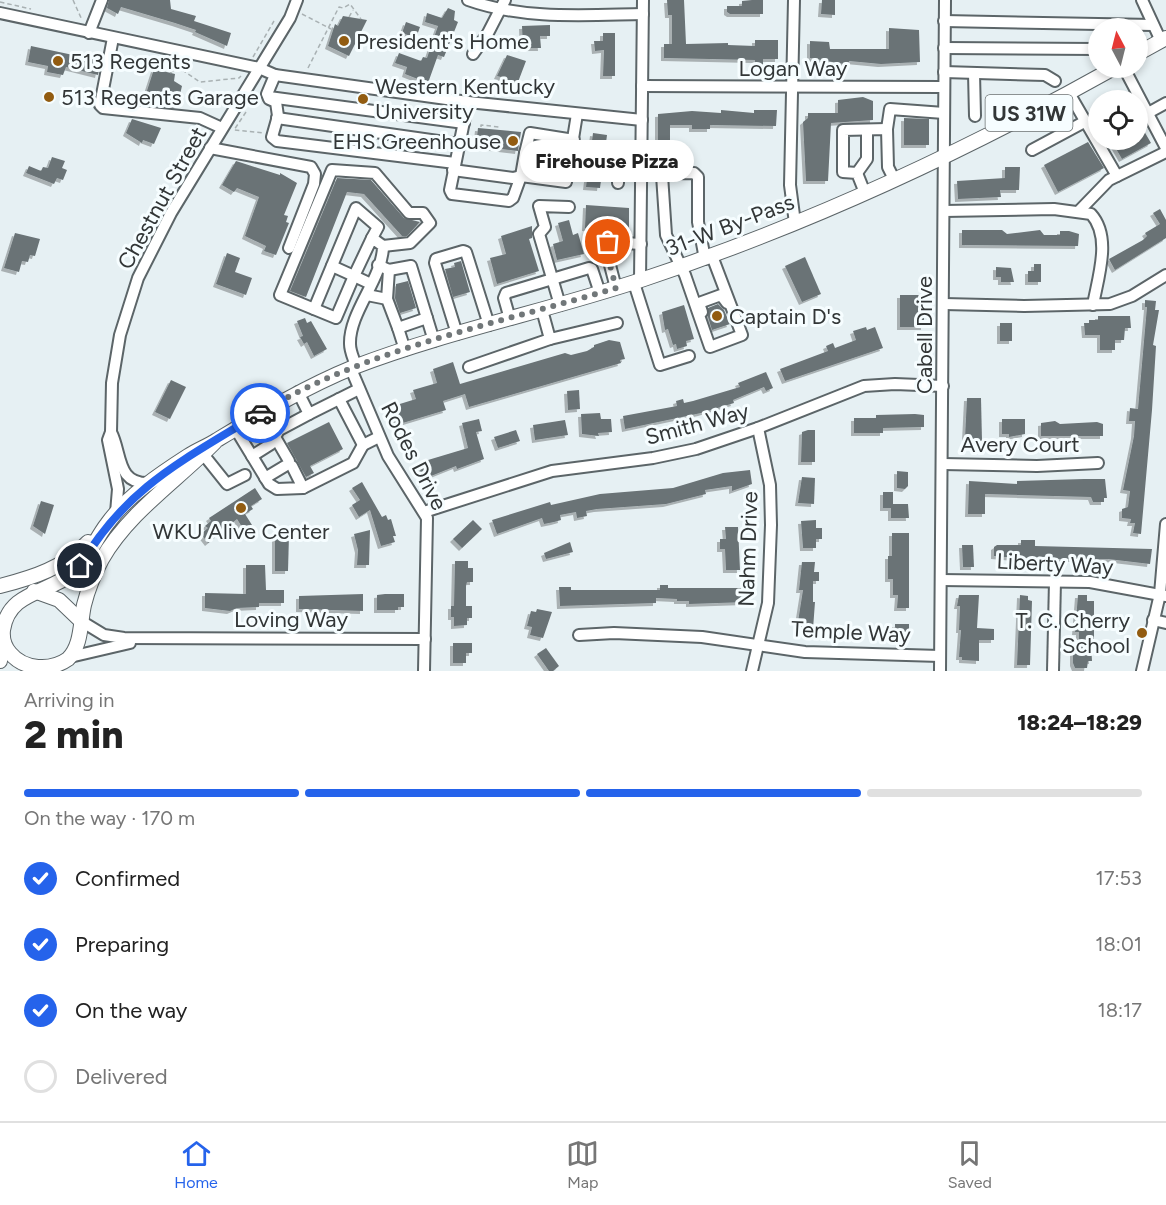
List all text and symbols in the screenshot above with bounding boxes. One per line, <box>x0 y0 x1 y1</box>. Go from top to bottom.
north arrow <box>1088 18 1148 78</box>
map controls <box>1088 18 1148 150</box>
place label: President's Home <box>356 28 529 55</box>
marker: President's Home <box>337 34 351 48</box>
place label: 513 Regents <box>70 48 191 75</box>
marker: 513 Regents <box>51 54 65 68</box>
street label: Logan Way <box>739 55 848 82</box>
place label: Western Kentucky University <box>375 73 556 125</box>
place label: 513 Regents Garage <box>61 84 259 111</box>
marker: 513 Regents Garage <box>42 90 56 104</box>
button: locate <box>1088 90 1148 150</box>
marker: Western Kentucky University <box>356 92 370 106</box>
road number: US 31W <box>986 95 1072 131</box>
street label: Chestnut Street <box>112 122 212 274</box>
place label: EHS Greenhouse <box>332 128 501 155</box>
marker: EHS Greenhouse <box>506 134 520 148</box>
callout: Firehouse Pizza <box>521 140 695 182</box>
text: Firehouse Pizza <box>535 149 679 173</box>
street label: 31-W By-Pass <box>662 188 798 262</box>
pin <box>582 216 633 267</box>
icon: bag <box>591 225 624 258</box>
street label: Cabell Drive <box>911 276 938 394</box>
place label: Captain D's <box>729 303 841 330</box>
marker: Captain D's <box>710 309 724 323</box>
courier <box>230 383 290 443</box>
icon: car <box>244 397 277 430</box>
street label: Rodes Drive <box>375 397 453 515</box>
street label: Smith Way <box>642 397 752 451</box>
street label: Avery Court <box>961 431 1079 458</box>
street label: Nahm Drive <box>732 491 764 607</box>
marker: WKU Alive Center <box>234 501 248 515</box>
place label: WKU Alive Center <box>153 518 330 545</box>
pin <box>54 540 105 591</box>
street label: Liberty Way <box>996 547 1115 581</box>
icon: home <box>63 549 96 582</box>
street label: Loving Way <box>234 606 348 633</box>
place label: T. C. Cherry School <box>1015 607 1130 659</box>
street label: Temple Way <box>791 615 912 649</box>
marker: T. C. Cherry School <box>1135 626 1149 640</box>
text: Arriving in <box>24 688 114 712</box>
text: 18:24–18:29 <box>1017 709 1142 736</box>
text: 2 min <box>24 711 124 758</box>
text: On the way · 170 m <box>24 806 195 830</box>
icon: check <box>24 862 57 895</box>
text: Confirmed <box>75 865 180 892</box>
text: 17:53 <box>1096 866 1142 890</box>
icon: check <box>24 928 57 961</box>
text: Preparing <box>75 931 169 958</box>
text: 18:01 <box>1095 932 1142 956</box>
icon: check <box>24 994 57 1027</box>
text: On the way <box>75 997 187 1024</box>
text: 18:17 <box>1097 998 1142 1022</box>
text: Delivered <box>75 1063 168 1090</box>
tab: Home <box>174 1137 218 1192</box>
tab: Map <box>566 1137 599 1192</box>
tab: Saved <box>948 1137 992 1192</box>

